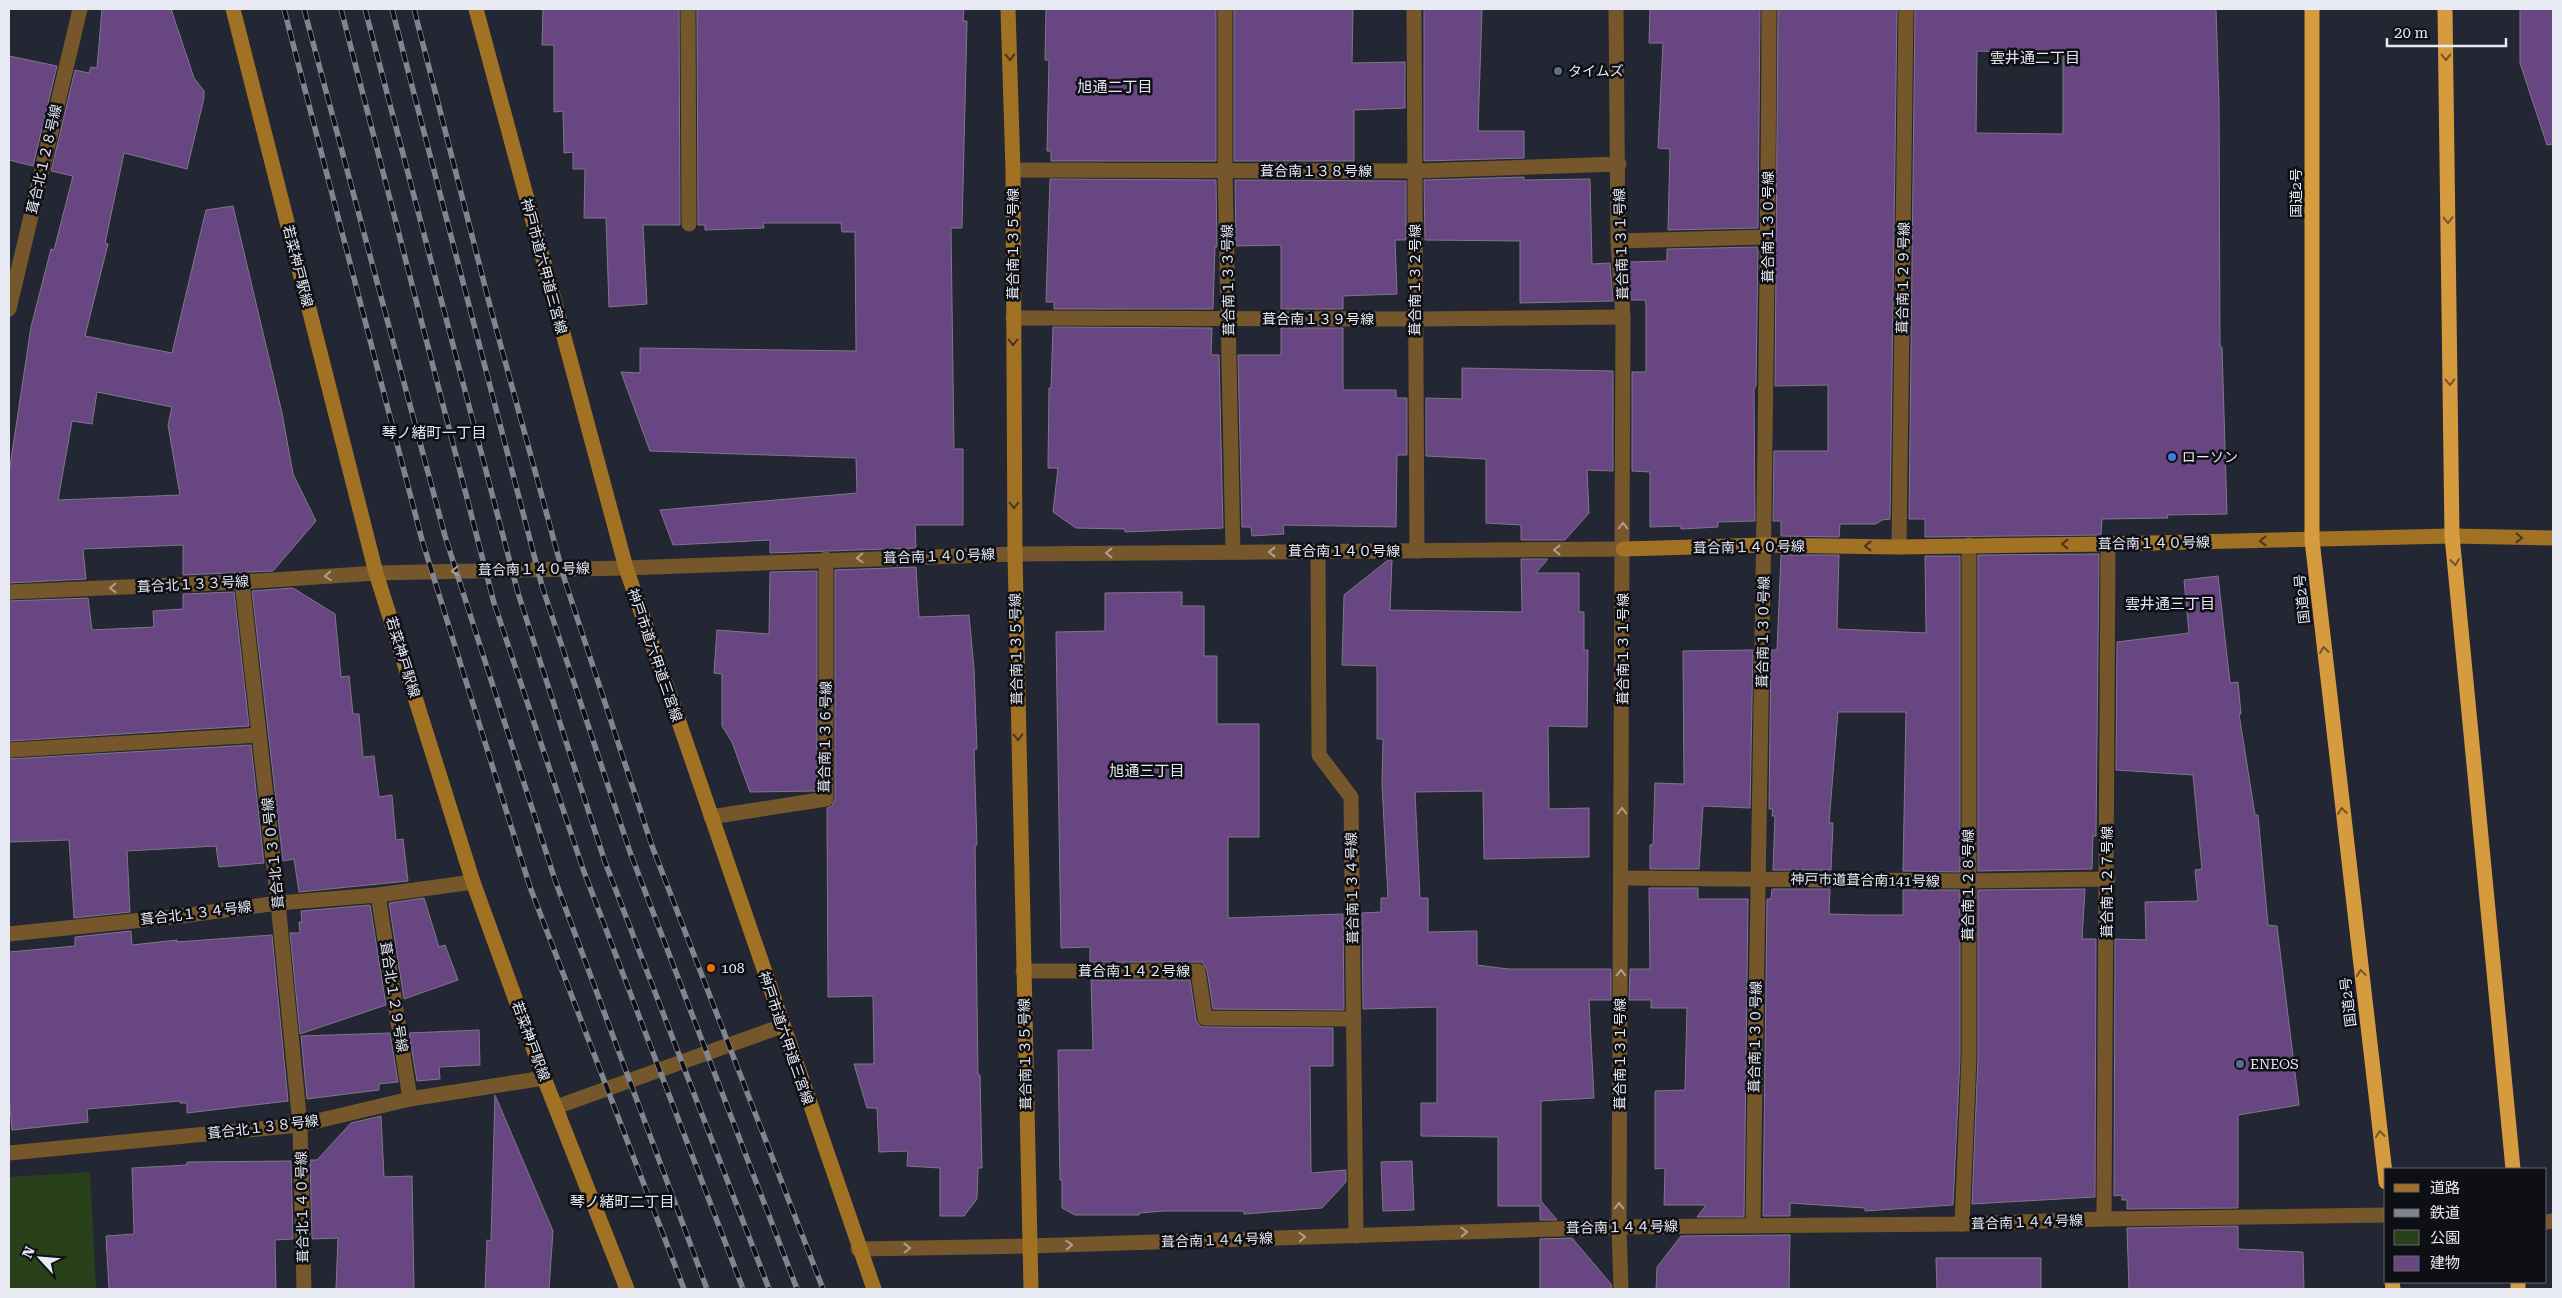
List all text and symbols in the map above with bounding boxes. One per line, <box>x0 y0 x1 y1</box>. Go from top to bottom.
scale bar <box>2387 15 2506 47</box>
text: 20 m <box>2394 24 2429 42</box>
district label: 雲井通二丁目 <box>1990 49 2080 67</box>
one-way arrow <box>1004 54 1015 62</box>
one-way arrow <box>2441 54 2451 62</box>
place label: タイムズ <box>1568 63 1624 79</box>
marker: タイムズ <box>1552 65 1564 77</box>
district label: 旭通二丁目 <box>1077 78 1153 96</box>
street label: 葺合北１２８号線 <box>24 103 64 215</box>
street label: 葺合南１３８号線 <box>1260 163 1372 179</box>
street label: 国道2号 <box>2288 168 2304 218</box>
street label: 葺合南１３０号線 <box>1760 171 1776 283</box>
street label: 葺合南１３５号線 <box>1005 188 1021 300</box>
street label: 葺合南１３１号線 <box>1611 188 1631 300</box>
street label: 神戸市道六甲道三宮線 <box>518 196 570 336</box>
one-way arrow <box>2443 216 2453 224</box>
street label: 葺合南１２９号線 <box>1894 222 1912 334</box>
street label: 若菜神戸駅線 <box>280 223 316 309</box>
street label: 葺合南１３３号線 <box>1219 224 1237 336</box>
street label: 葺合南１３２号線 <box>1407 224 1423 336</box>
street label: 葺合南１３９号線 <box>1262 311 1374 327</box>
one-way arrow <box>1008 339 1018 347</box>
one-way arrow <box>2445 379 2455 387</box>
district label: 琴ノ緒町一丁目 <box>381 424 487 442</box>
place label: ローソン <box>2182 449 2238 465</box>
marker: ローソン <box>2166 451 2178 463</box>
one-way arrow <box>1009 502 1019 509</box>
one-way arrow <box>1618 521 1628 529</box>
one-way arrow <box>2515 532 2523 543</box>
street label: 葺合南１４０号線 <box>2098 534 2210 552</box>
one-way arrow <box>2259 536 2266 546</box>
street label: 葺合南１４０号線 <box>1693 538 1805 556</box>
one-way arrow <box>2061 539 2069 549</box>
one-way arrow <box>1864 541 1872 552</box>
street label: 葺合南１４０号線 <box>1288 543 1400 559</box>
one-way arrow <box>1553 545 1560 555</box>
street label: 葺合南１４０号線 <box>883 546 995 566</box>
one-way arrow <box>1268 547 1276 557</box>
one-way arrow <box>1105 548 1113 558</box>
one-way arrow <box>855 553 863 564</box>
one-way arrow <box>2449 559 2460 567</box>
street label: 葺合南１４０号線 <box>478 560 590 578</box>
one-way arrow <box>450 566 458 576</box>
one-way arrow <box>323 570 331 581</box>
street label: 葺合北１３３号線 <box>137 573 249 595</box>
street label: 国道2号 <box>2291 573 2313 625</box>
street label: 葺合南１３０号線 <box>1754 576 1772 688</box>
one-way arrow <box>109 582 117 593</box>
street label: 神戸市道六甲道三宮線 <box>625 586 685 724</box>
street label: 葺合南１３５号線 <box>1007 593 1025 705</box>
street label: 葺合南１３１号線 <box>1615 593 1631 705</box>
district label: 雲井通三丁目 <box>2125 595 2215 613</box>
street label: 若菜神戸駅線 <box>383 614 423 700</box>
one-way arrow <box>2319 645 2330 653</box>
street label: 葺合南１３６号線 <box>816 681 834 793</box>
one-way arrow <box>1013 734 1023 742</box>
district label: 旭通三丁目 <box>1109 762 1185 780</box>
street label: 葺合北１３０号線 <box>259 796 287 910</box>
one-way arrow <box>1617 806 1627 814</box>
one-way arrow <box>2337 807 2348 815</box>
street label: 葺合南１２７号線 <box>2099 826 2115 938</box>
street label: 葺合南１２８号線 <box>1960 829 1976 941</box>
street label: 葺合南１３４号線 <box>1343 832 1361 944</box>
street label: 神戸市道葺合南141号線 <box>1790 871 1940 889</box>
street label: 葺合北１３４号線 <box>139 898 253 928</box>
street label: 葺合北１２９号線 <box>377 940 411 1054</box>
place label: 108 <box>721 960 745 976</box>
marker: 108 <box>705 962 717 974</box>
street label: 葺合南１４２号線 <box>1078 963 1190 979</box>
one-way arrow <box>2356 968 2367 976</box>
street label: 神戸市道六甲道三宮線 <box>756 969 816 1107</box>
one-way arrow <box>1616 969 1626 976</box>
street label: 国道2号 <box>2337 976 2359 1028</box>
street label: 葺合南１３０号線 <box>1746 981 1764 1093</box>
street label: 葺合南１３５号線 <box>1016 998 1034 1110</box>
street label: 葺合南１３１号線 <box>1612 998 1628 1110</box>
street label: 若菜神戸駅線 <box>509 999 553 1083</box>
place label: ENEOS <box>2250 1056 2299 1072</box>
marker: ENEOS <box>2234 1058 2246 1070</box>
street label: 葺合北１３８号線 <box>206 1112 320 1142</box>
one-way arrow <box>2375 1130 2386 1138</box>
street label: 葺合北１４０号線 <box>293 1151 311 1263</box>
legend <box>2384 1168 2547 1283</box>
text: 道路 <box>2430 1179 2460 1197</box>
district label: 琴ノ緒町二丁目 <box>569 1193 675 1211</box>
one-way arrow <box>1614 1201 1624 1209</box>
text: 鉄道 <box>2430 1204 2460 1222</box>
street label: 葺合南１４４号線 <box>1971 1212 2083 1232</box>
street label: 葺合南１４４号線 <box>1566 1218 1678 1236</box>
one-way arrow <box>1460 1227 1468 1237</box>
text: 公園 <box>2430 1229 2460 1247</box>
street label: 葺合南１４４号線 <box>1161 1230 1273 1250</box>
one-way arrow <box>1298 1232 1306 1243</box>
north arrow <box>15 1233 65 1283</box>
one-way arrow <box>1066 1240 1074 1250</box>
one-way arrow <box>904 1243 911 1253</box>
text: N <box>19 1244 38 1261</box>
text: 建物 <box>2430 1254 2460 1272</box>

